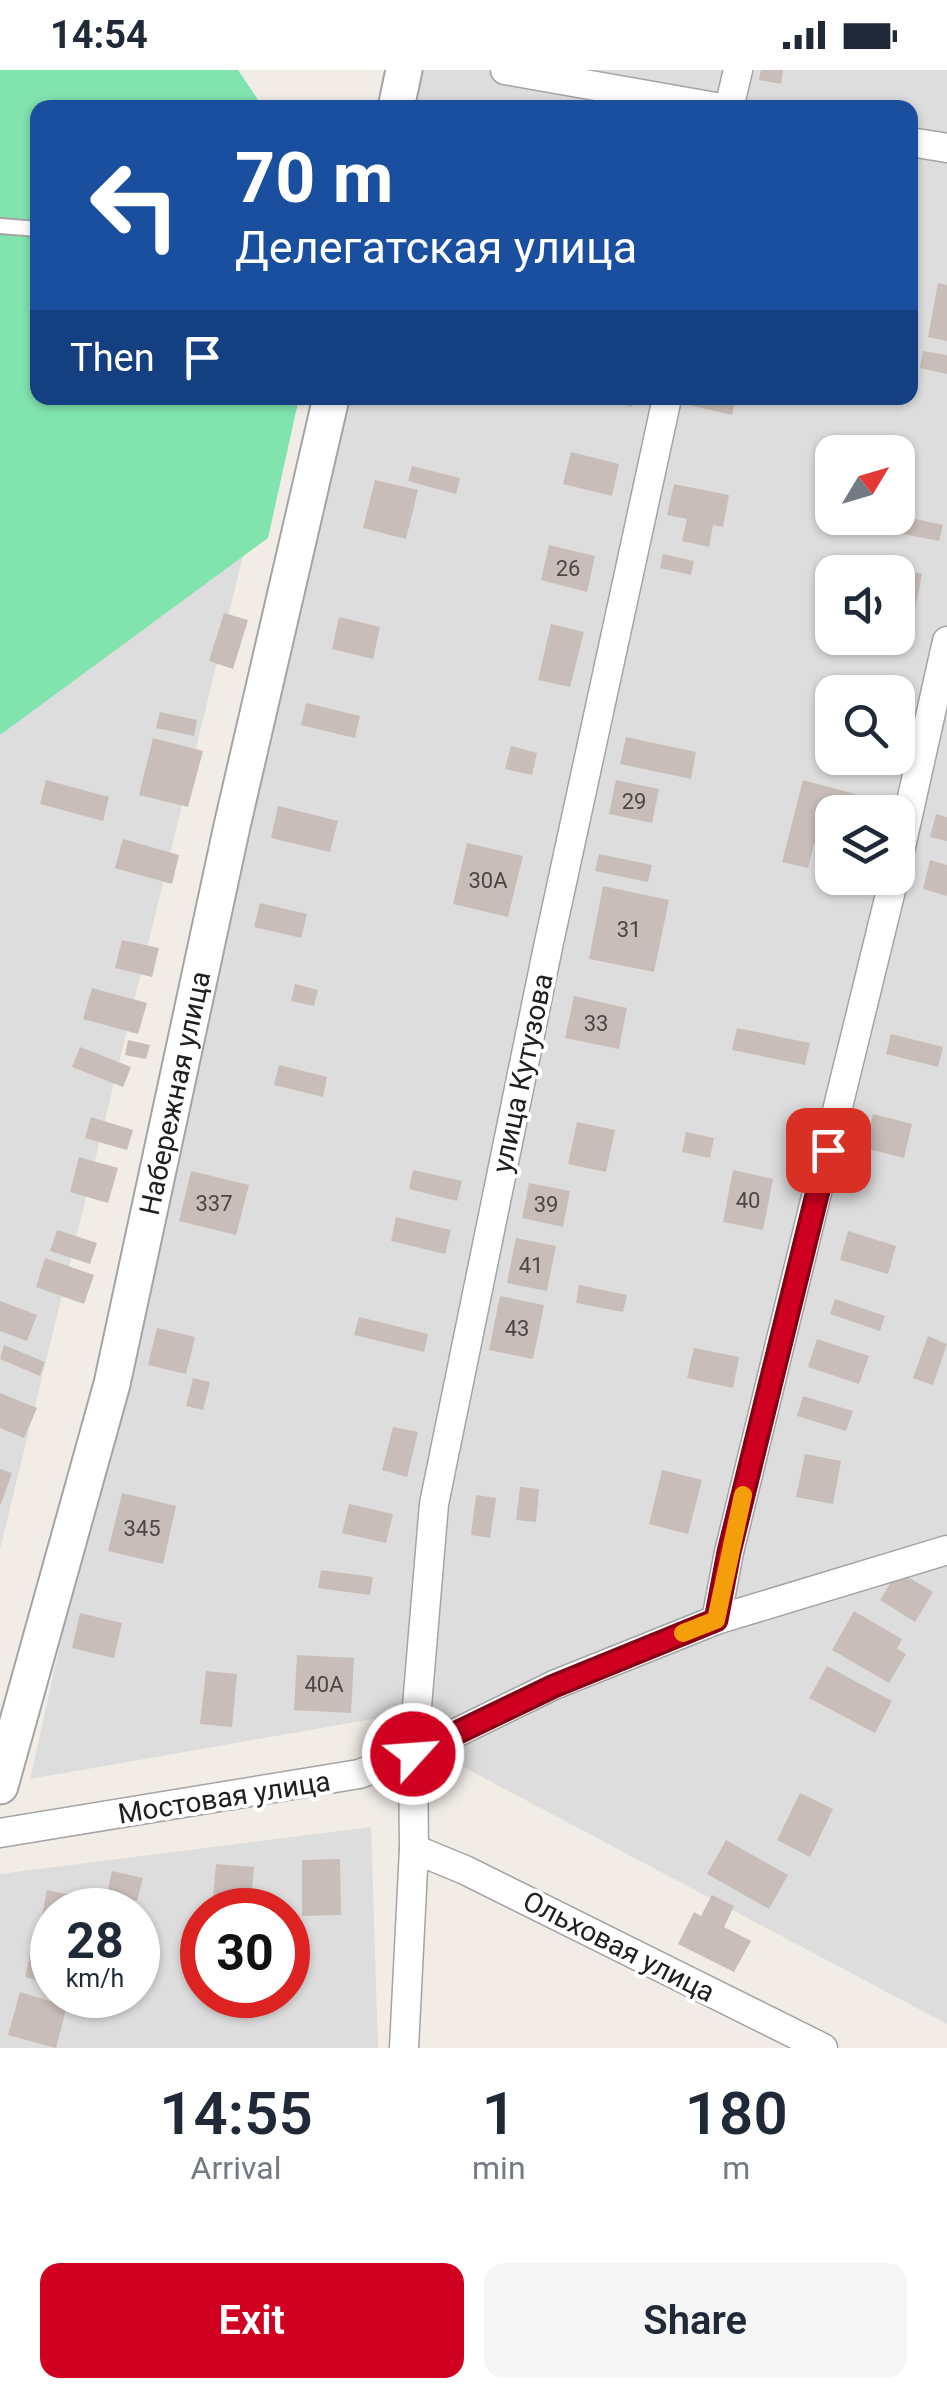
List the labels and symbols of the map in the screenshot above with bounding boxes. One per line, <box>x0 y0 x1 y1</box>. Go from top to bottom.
north arrow <box>815 435 915 535</box>
house number: 26 <box>556 556 580 581</box>
house number: 29 <box>622 789 646 814</box>
house number: 30А <box>468 868 508 893</box>
house number: 31 <box>617 917 641 942</box>
street label: Набережная улица <box>133 968 217 1218</box>
street label: улица Кутузова <box>485 970 560 1176</box>
house number: 33 <box>584 1011 608 1036</box>
pin <box>786 1108 871 1193</box>
house number: 40 <box>736 1188 760 1213</box>
house number: 337 <box>195 1191 233 1216</box>
house number: 39 <box>534 1192 558 1217</box>
house number: 41 <box>519 1253 543 1278</box>
house number: 43 <box>505 1316 529 1341</box>
house number: 345 <box>123 1516 161 1541</box>
house number: 40А <box>304 1672 344 1697</box>
position arrow <box>361 1702 465 1806</box>
street label: Мостовая улица <box>116 1764 333 1831</box>
street label: Ольховая улица <box>517 1884 720 2009</box>
speed limit sign: 30 <box>180 1888 310 2018</box>

